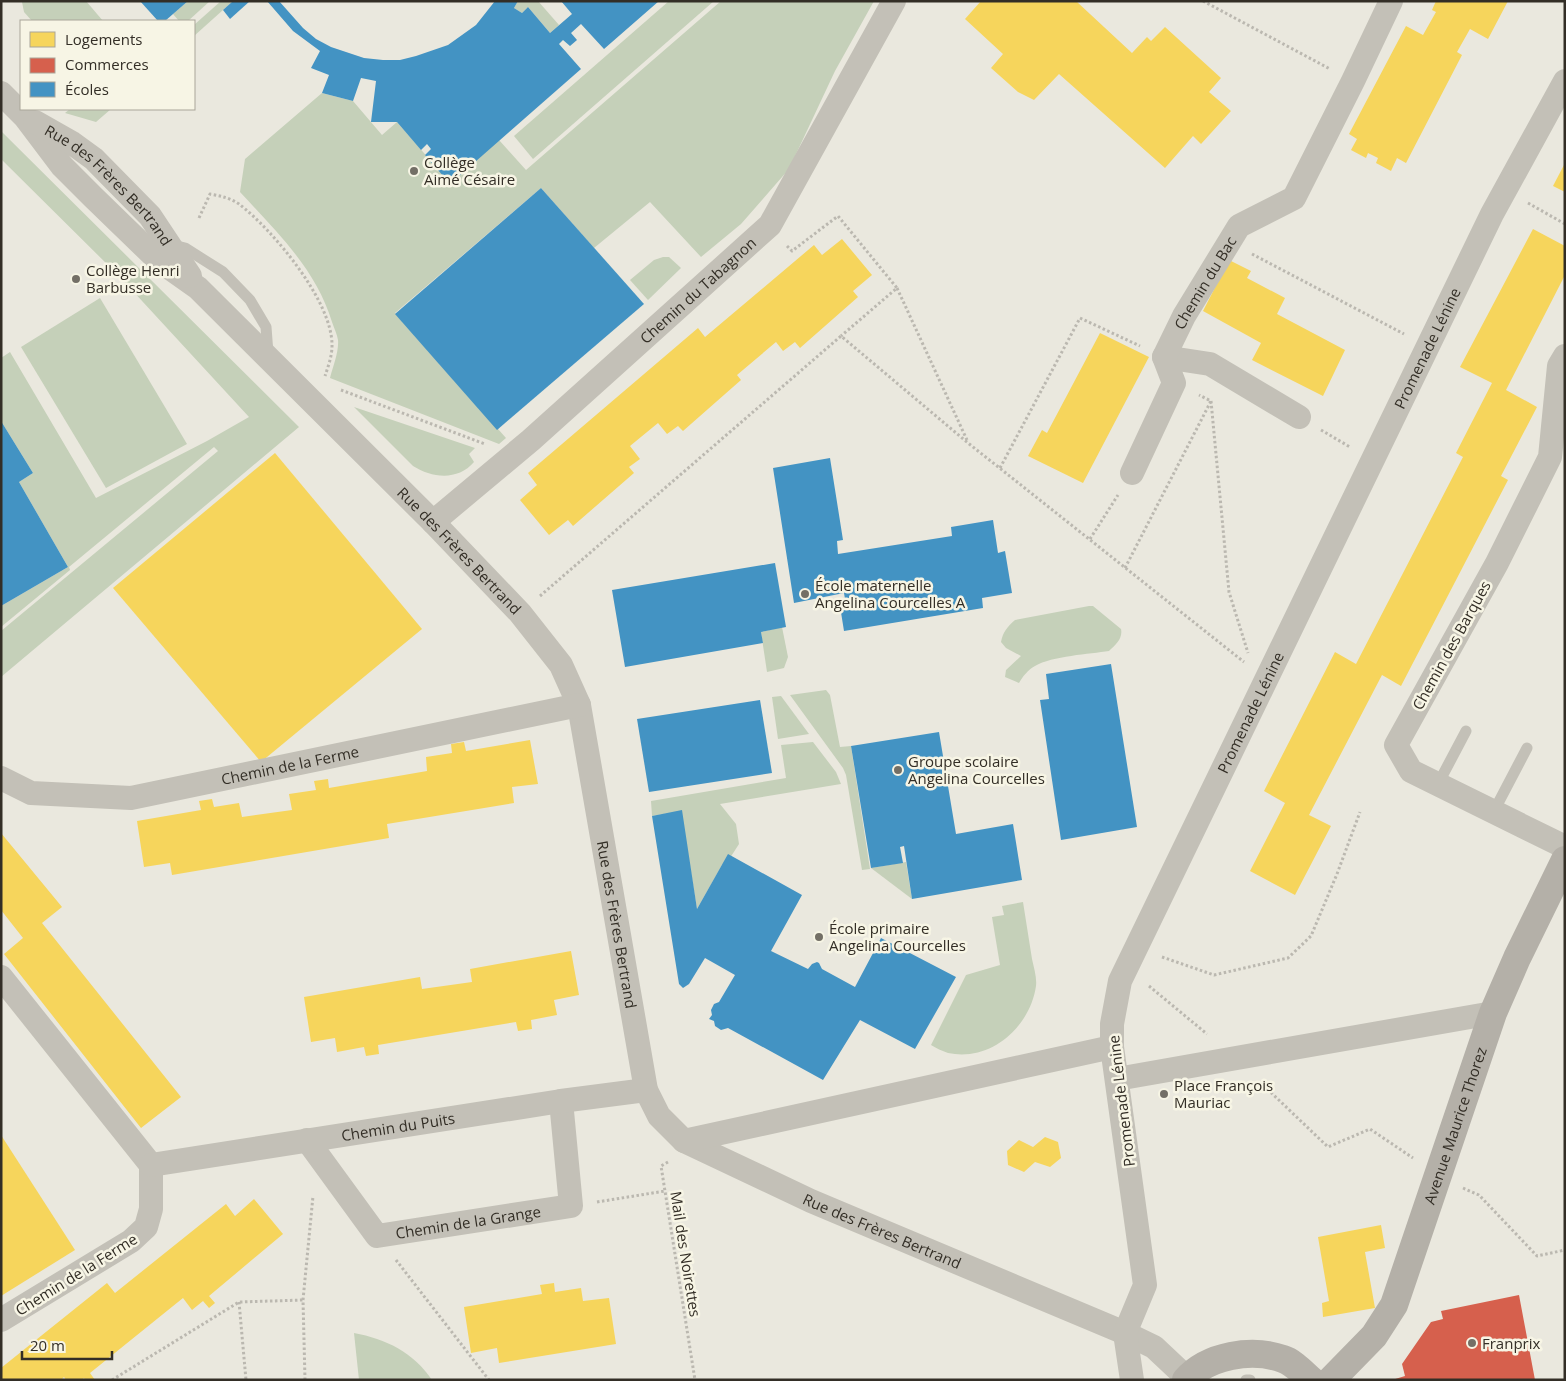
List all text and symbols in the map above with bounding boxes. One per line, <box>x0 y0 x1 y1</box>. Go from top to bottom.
legend <box>20 20 195 110</box>
text: Logements <box>65 29 142 49</box>
text: Commerces <box>65 54 149 74</box>
text: Écoles <box>65 79 109 99</box>
street label: Rue des Frères Bertrand <box>41 120 177 249</box>
place label: Collège Aimé Césaire <box>424 152 515 189</box>
marker: Collège Aimé Césaire <box>408 165 420 177</box>
street label: Chemin du Tabagnon <box>635 232 760 348</box>
street label: Chemin du Bac <box>1169 232 1240 333</box>
place label: Collège Henri Barbusse <box>86 260 180 297</box>
marker: Collège Henri Barbusse <box>70 273 82 285</box>
street label: Promenade Lénine <box>1389 284 1465 412</box>
street label: Rue des Frères Bertrand <box>393 482 526 618</box>
place label: École maternelle Angelina Courcelles A <box>815 575 966 612</box>
street label: Chemin des Barques <box>1407 577 1495 713</box>
marker: École maternelle Angelina Courcelles A <box>799 588 811 600</box>
street label: Promenade Lénine <box>1212 648 1288 776</box>
street label: Chemin de la Ferme <box>219 741 361 789</box>
place label: Groupe scolaire Angelina Courcelles <box>908 751 1045 788</box>
marker: Groupe scolaire Angelina Courcelles <box>892 764 904 776</box>
street label: Rue des Frères Bertrand <box>593 839 642 1010</box>
place label: École primaire Angelina Courcelles <box>829 918 966 955</box>
marker: École primaire Angelina Courcelles <box>813 931 825 943</box>
street label: Promenade Lénine <box>1103 1034 1139 1168</box>
street label: Avenue Maurice Thorez <box>1419 1044 1491 1207</box>
place label: Place François Mauriac <box>1174 1075 1273 1112</box>
marker: Place François Mauriac <box>1158 1088 1170 1100</box>
street label: Chemin du Puits <box>340 1108 456 1145</box>
street label: Rue des Frères Bertrand <box>800 1189 964 1273</box>
street label: Mail des Noirettes <box>666 1190 706 1318</box>
street label: Chemin de la Grange <box>394 1201 542 1243</box>
street label: Chemin de la Ferme <box>11 1228 141 1320</box>
scale bar <box>22 1328 112 1360</box>
place label: Franprix <box>1482 1333 1541 1353</box>
text: 20 m <box>30 1335 65 1355</box>
marker: Franprix <box>1466 1337 1478 1349</box>

